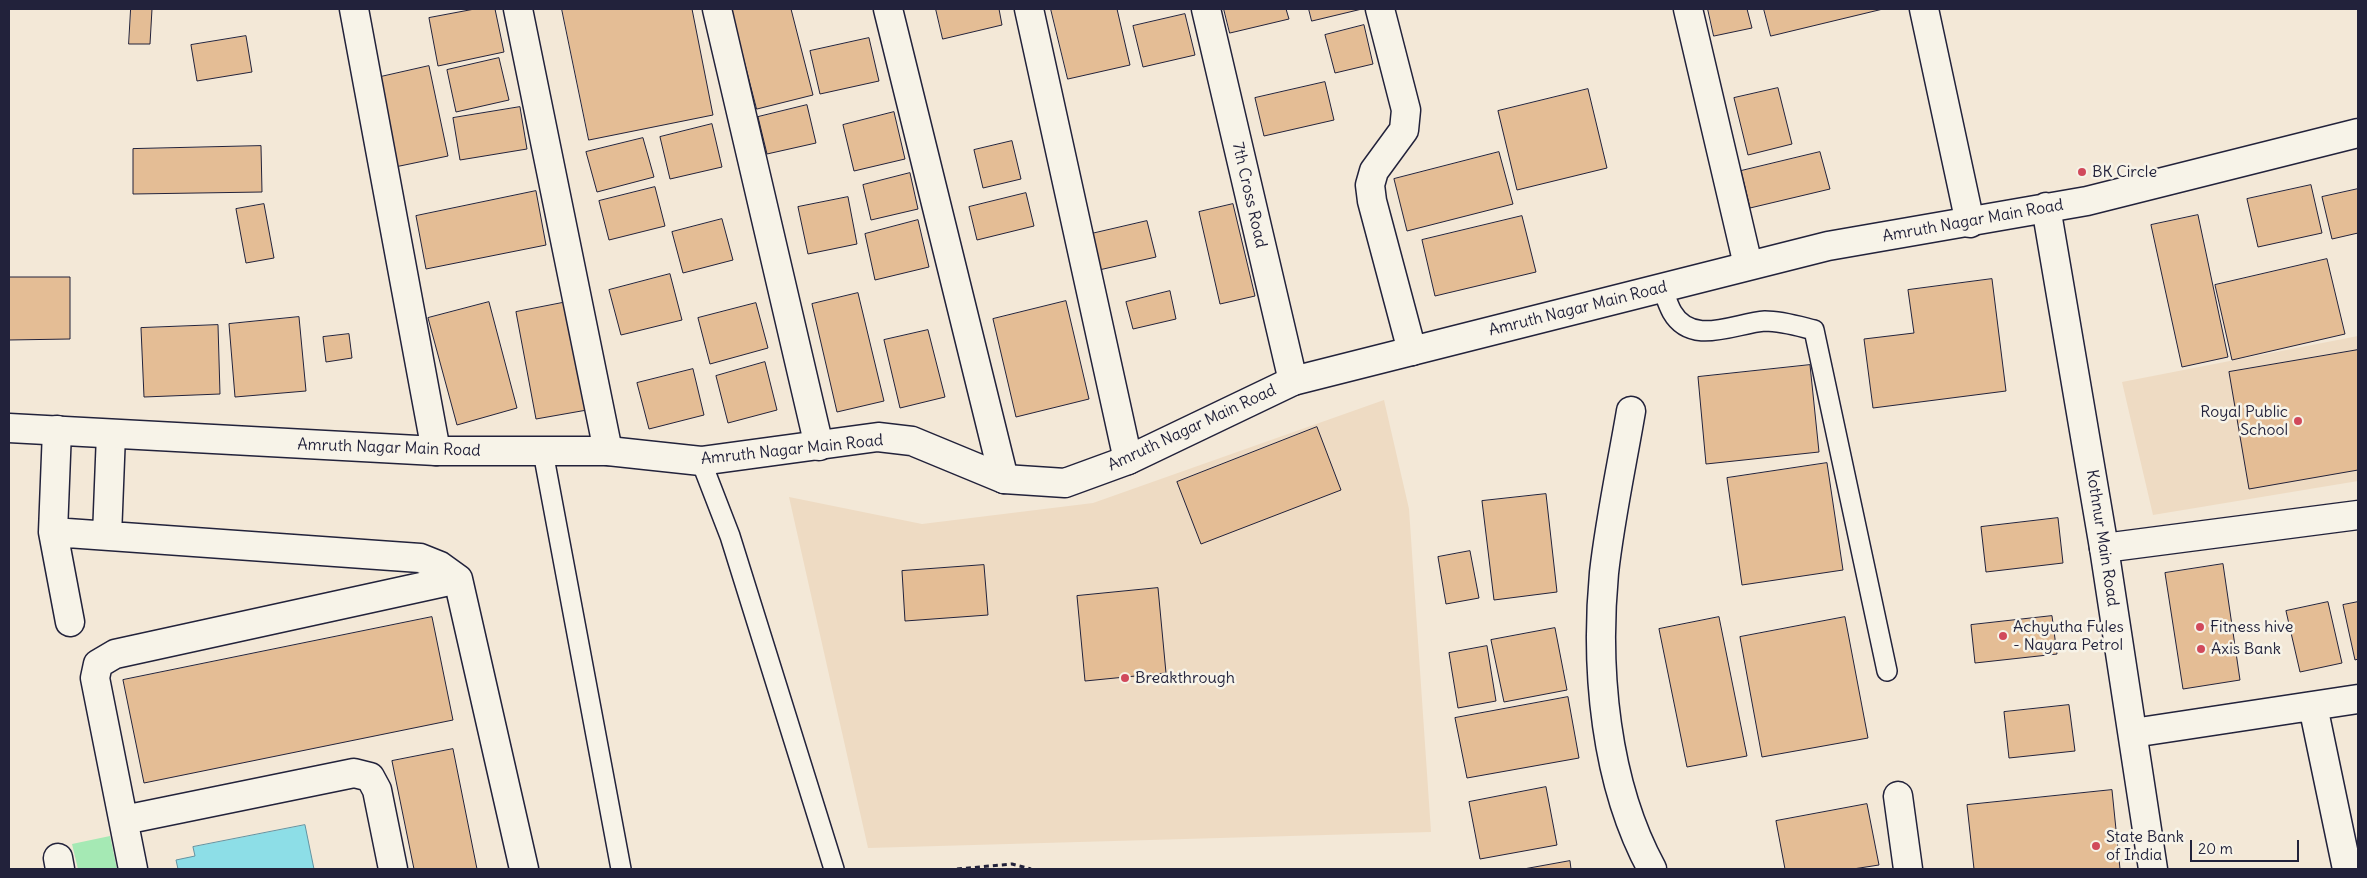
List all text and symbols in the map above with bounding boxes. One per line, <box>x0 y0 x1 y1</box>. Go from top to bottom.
street label: 7th Cross Road <box>1228 140 1270 250</box>
place label: BK Circle <box>2092 162 2157 182</box>
marker: BK Circle <box>2076 166 2088 178</box>
street label: Amruth Nagar Main Road <box>1881 196 2065 246</box>
street label: Amruth Nagar Main Road <box>1487 278 1669 340</box>
street label: Amruth Nagar Main Road <box>1105 381 1279 475</box>
place label: Royal Public School <box>2200 402 2288 440</box>
marker: Royal Public School <box>2292 415 2304 427</box>
street label: Amruth Nagar Main Road <box>700 431 884 469</box>
street label: Amruth Nagar Main Road <box>297 435 481 461</box>
street label: Kothnur Main Road <box>2082 468 2122 608</box>
place label: Achyutha Fules - Nayara Petrol <box>2013 617 2124 655</box>
place label: Fitness hive <box>2210 617 2293 637</box>
marker: Fitness hive <box>2194 621 2206 633</box>
marker: Achyutha Fules - Nayara Petrol <box>1997 630 2009 642</box>
place label: Axis Bank <box>2211 639 2281 659</box>
marker: Axis Bank <box>2195 643 2207 655</box>
place label: Breakthrough <box>1135 668 1235 688</box>
marker: Breakthrough <box>1119 672 1131 684</box>
place label: State Bank of India <box>2106 827 2184 865</box>
scale bar <box>2192 830 2301 862</box>
text: 20 m <box>2198 839 2233 858</box>
marker: State Bank of India <box>2090 840 2102 852</box>

